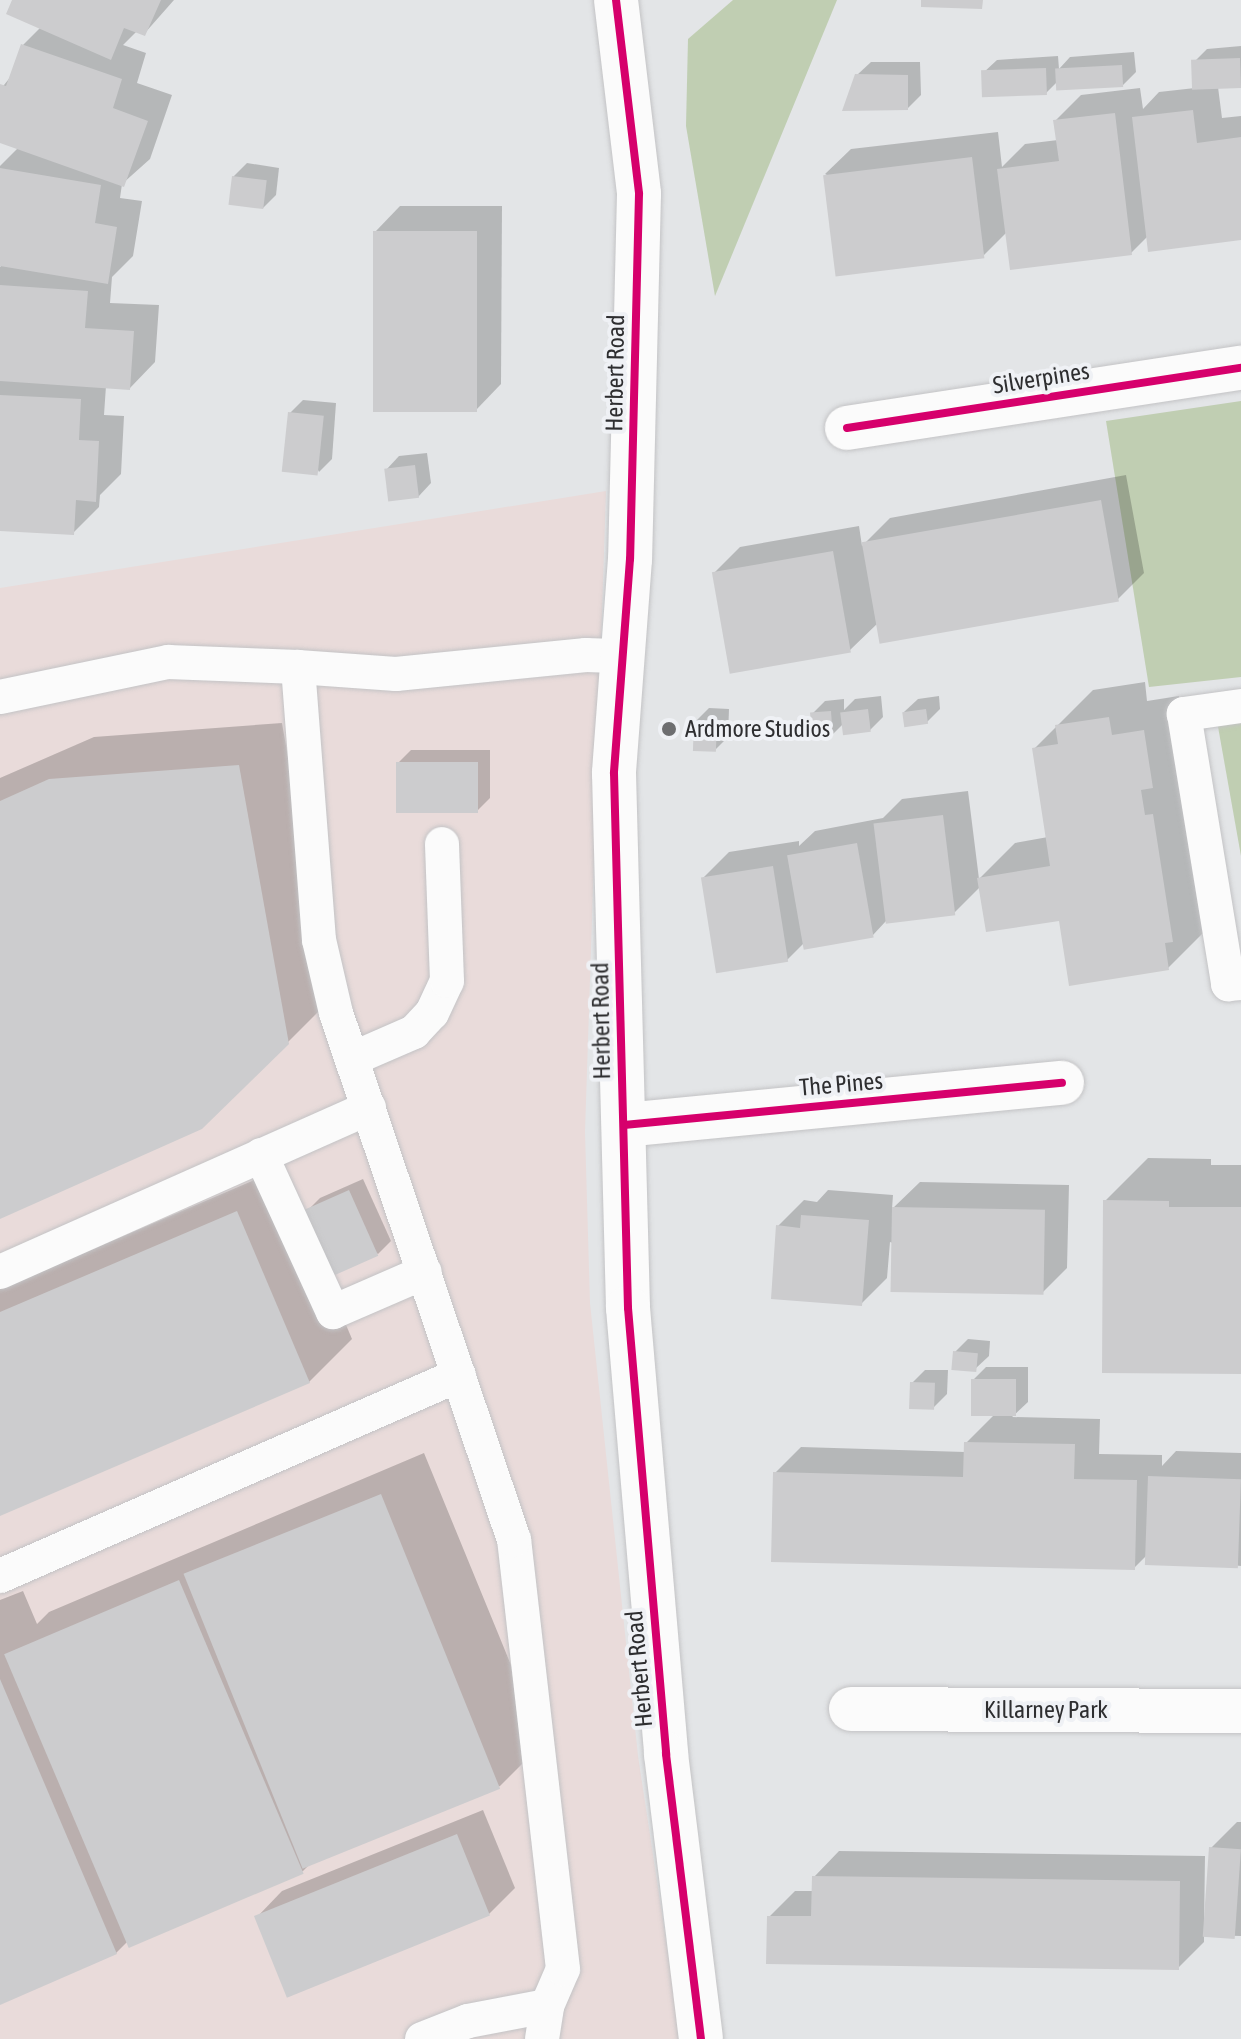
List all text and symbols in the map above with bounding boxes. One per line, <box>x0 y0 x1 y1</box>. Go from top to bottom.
street label: Herbert Road <box>600 314 630 432</box>
street label: Silverpines <box>991 356 1091 400</box>
place label: Ardmore Studios <box>685 715 830 743</box>
marker: Ardmore Studios <box>660 720 678 738</box>
street label: Herbert Road <box>586 962 616 1080</box>
street label: The Pines <box>798 1066 884 1102</box>
street label: Herbert Road <box>620 1609 658 1729</box>
street label: Killarney Park <box>984 1696 1108 1724</box>

